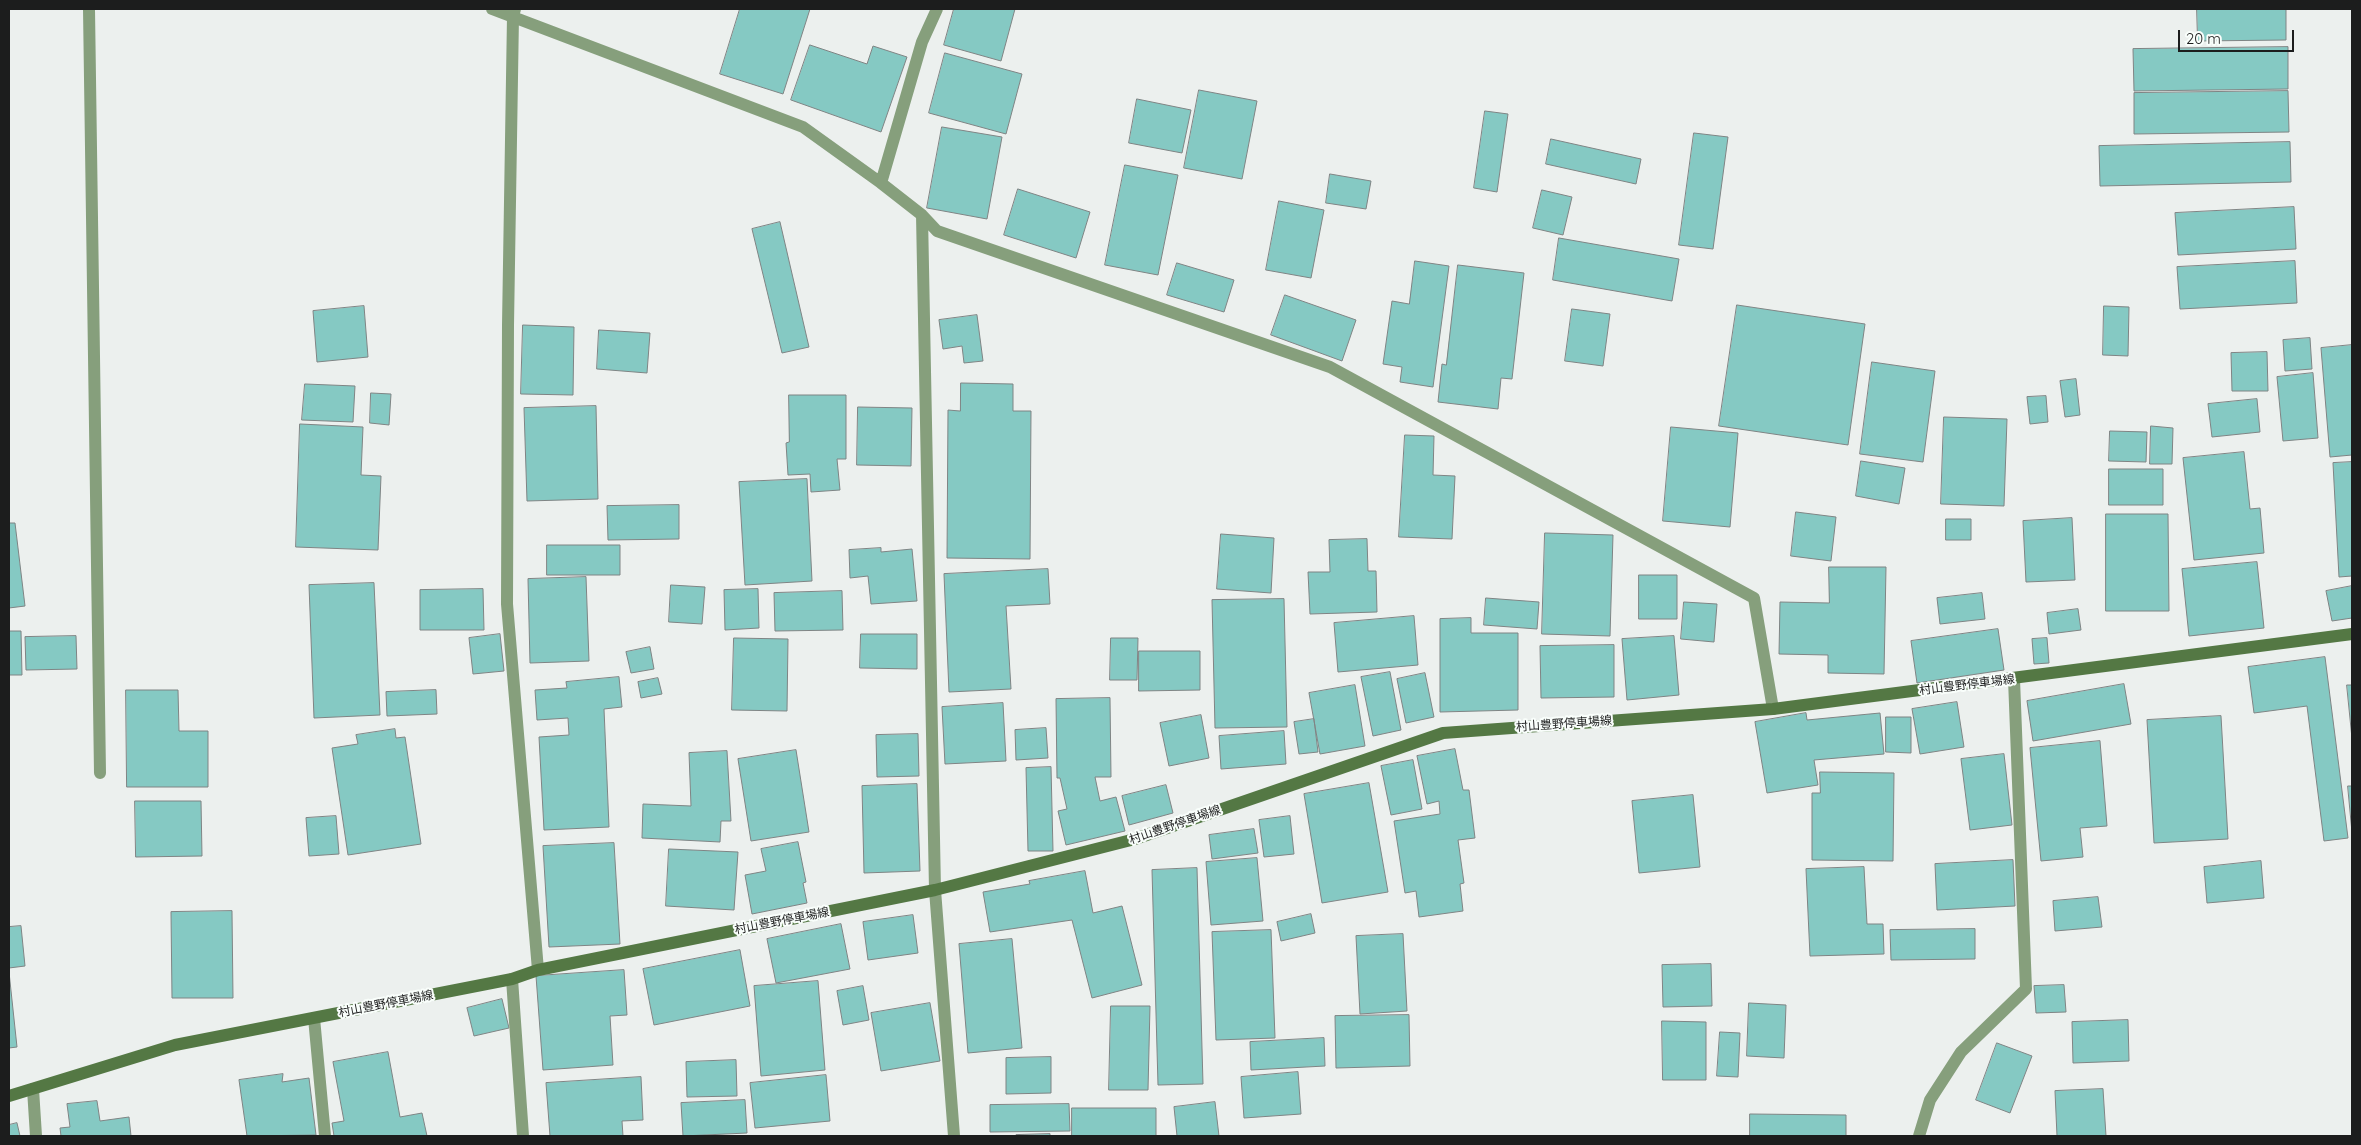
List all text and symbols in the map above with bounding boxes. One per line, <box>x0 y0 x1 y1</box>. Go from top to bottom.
scale bar <box>2181 20 2297 52</box>
text: 20 m <box>2186 29 2221 48</box>
street label: 村山豊野停車場線 <box>1918 672 2016 698</box>
street label: 村山豊野停車場線 <box>1516 713 1612 735</box>
street label: 村山豊野停車場線 <box>1127 803 1223 847</box>
street label: 村山豊野停車場線 <box>734 905 830 937</box>
street label: 村山豊野停車場線 <box>338 988 434 1020</box>

